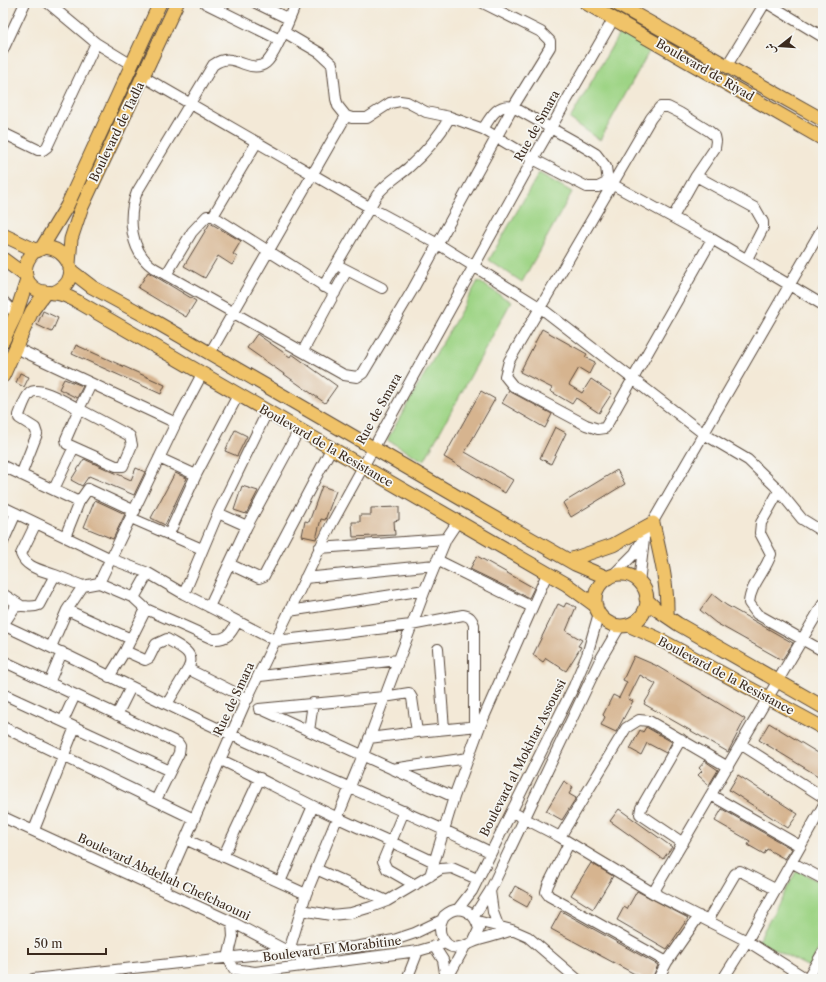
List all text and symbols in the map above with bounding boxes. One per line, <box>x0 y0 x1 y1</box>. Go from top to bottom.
north arrow <box>760 26 800 66</box>
street label: Boulevard de Riyad <box>654 35 757 104</box>
text: ش <box>762 42 779 56</box>
street label: Boulevard de Tadla <box>86 79 148 184</box>
street label: Rue de Smara <box>511 87 563 164</box>
street label: Rue de Smara <box>353 370 405 447</box>
street label: Boulevard de la Resistance <box>257 401 396 490</box>
street label: Boulevard de la Resistance <box>656 633 797 718</box>
street label: Rue de Smara <box>210 659 257 738</box>
street label: Boulevard al Mokhtar Assoussi <box>476 676 569 839</box>
street label: Boulevard Abdellah Chefchaouni <box>76 830 253 923</box>
scale bar <box>28 930 106 956</box>
street label: Boulevard El Morabitine <box>262 933 402 964</box>
text: 50 m <box>34 936 63 951</box>

